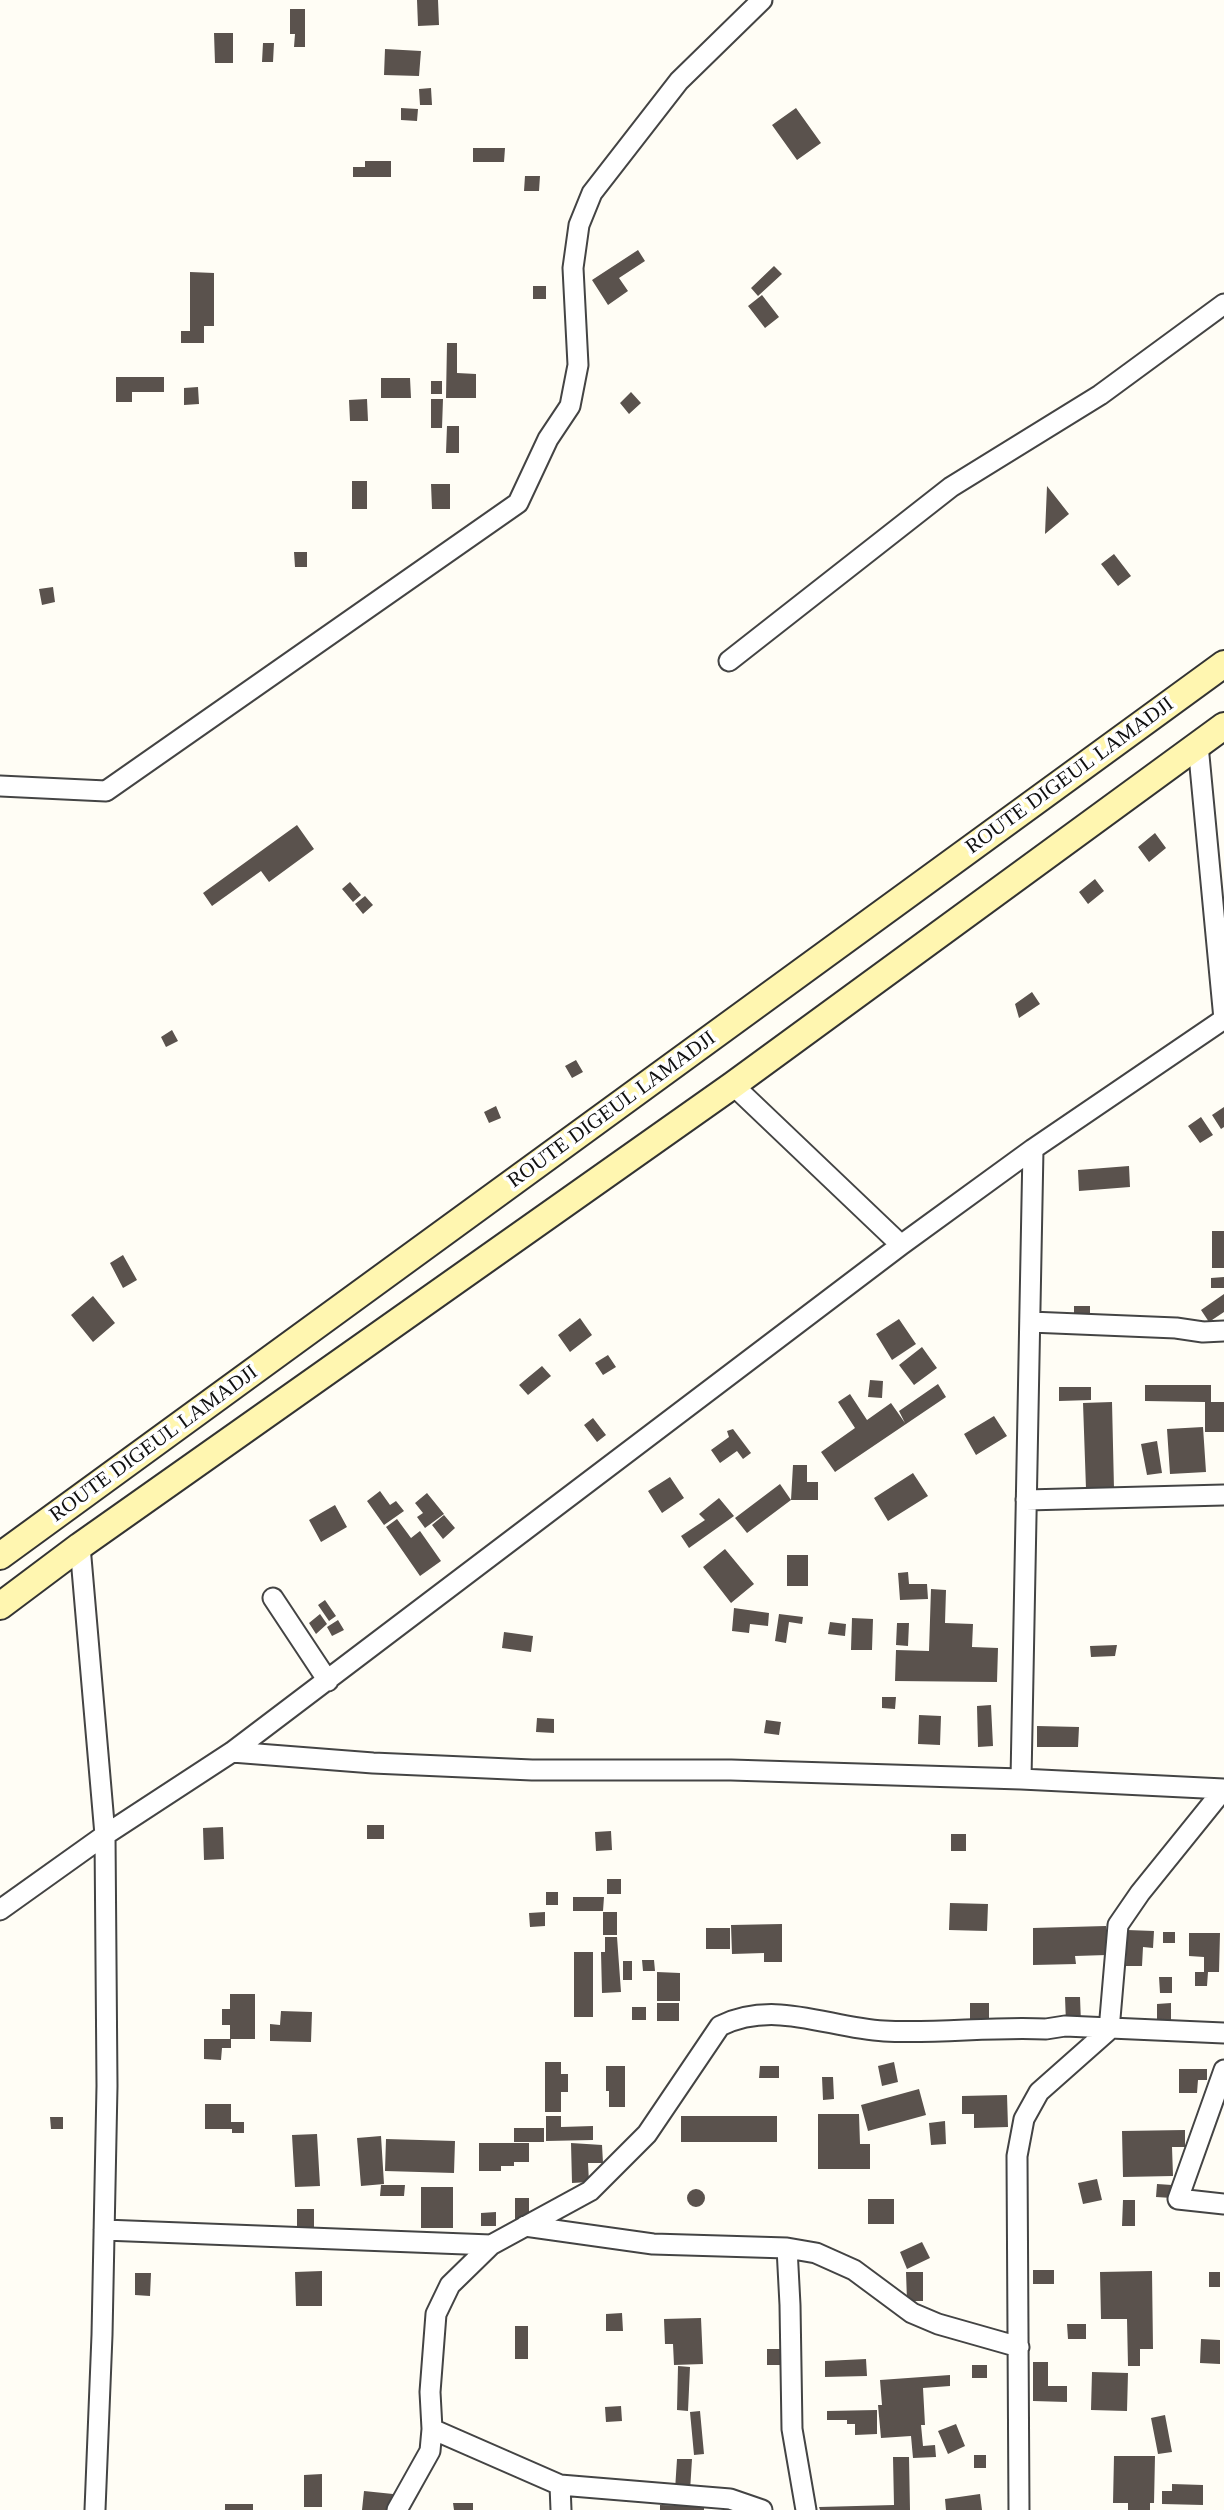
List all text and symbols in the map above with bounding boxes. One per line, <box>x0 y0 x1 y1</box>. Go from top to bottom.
street label: ROUTE DIGEUL LAMADJI <box>961 692 1179 860</box>
street label: ROUTE DIGEUL LAMADJI <box>503 1026 721 1194</box>
street label: ROUTE DIGEUL LAMADJI <box>45 1360 263 1528</box>

